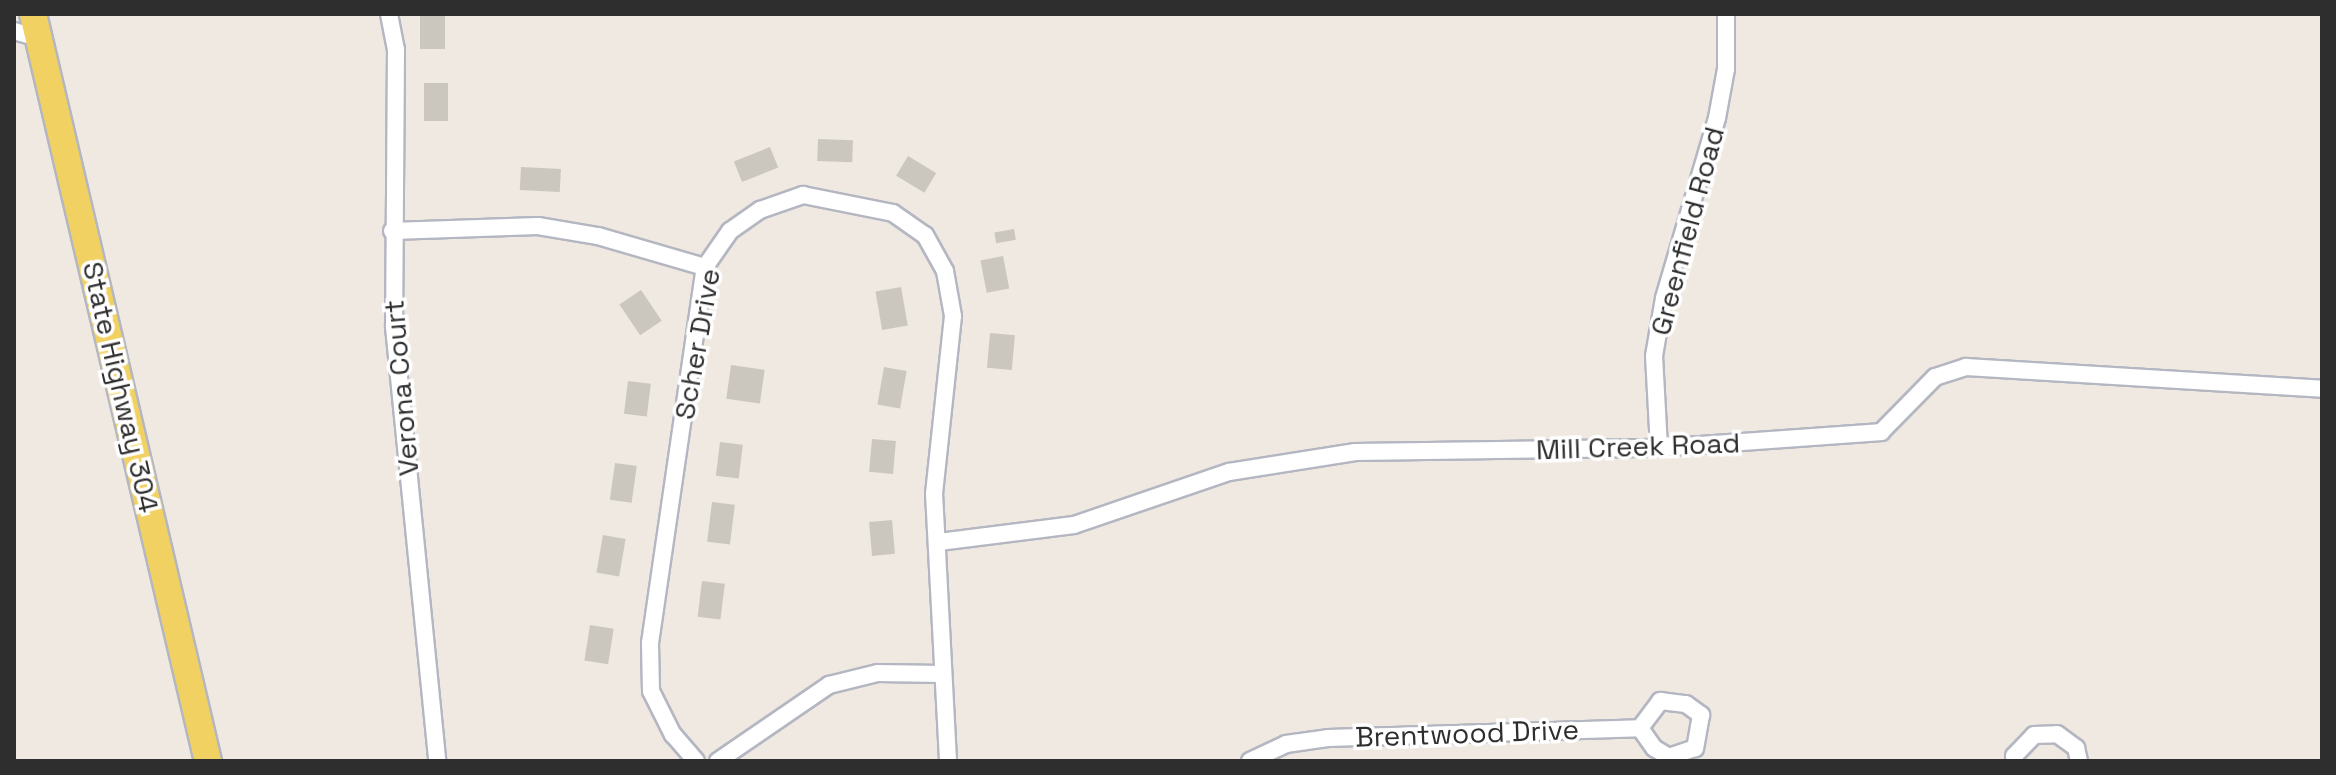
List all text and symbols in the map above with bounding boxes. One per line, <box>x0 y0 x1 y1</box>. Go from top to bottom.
street label: Greenfield Road <box>1643 123 1731 339</box>
street label: State Highway 304 <box>76 258 166 516</box>
street label: Scher Drive <box>667 266 727 422</box>
street label: Verona Court <box>377 299 425 477</box>
street label: Mill Creek Road <box>1535 426 1741 466</box>
street label: Brentwood Drive <box>1355 712 1579 754</box>

